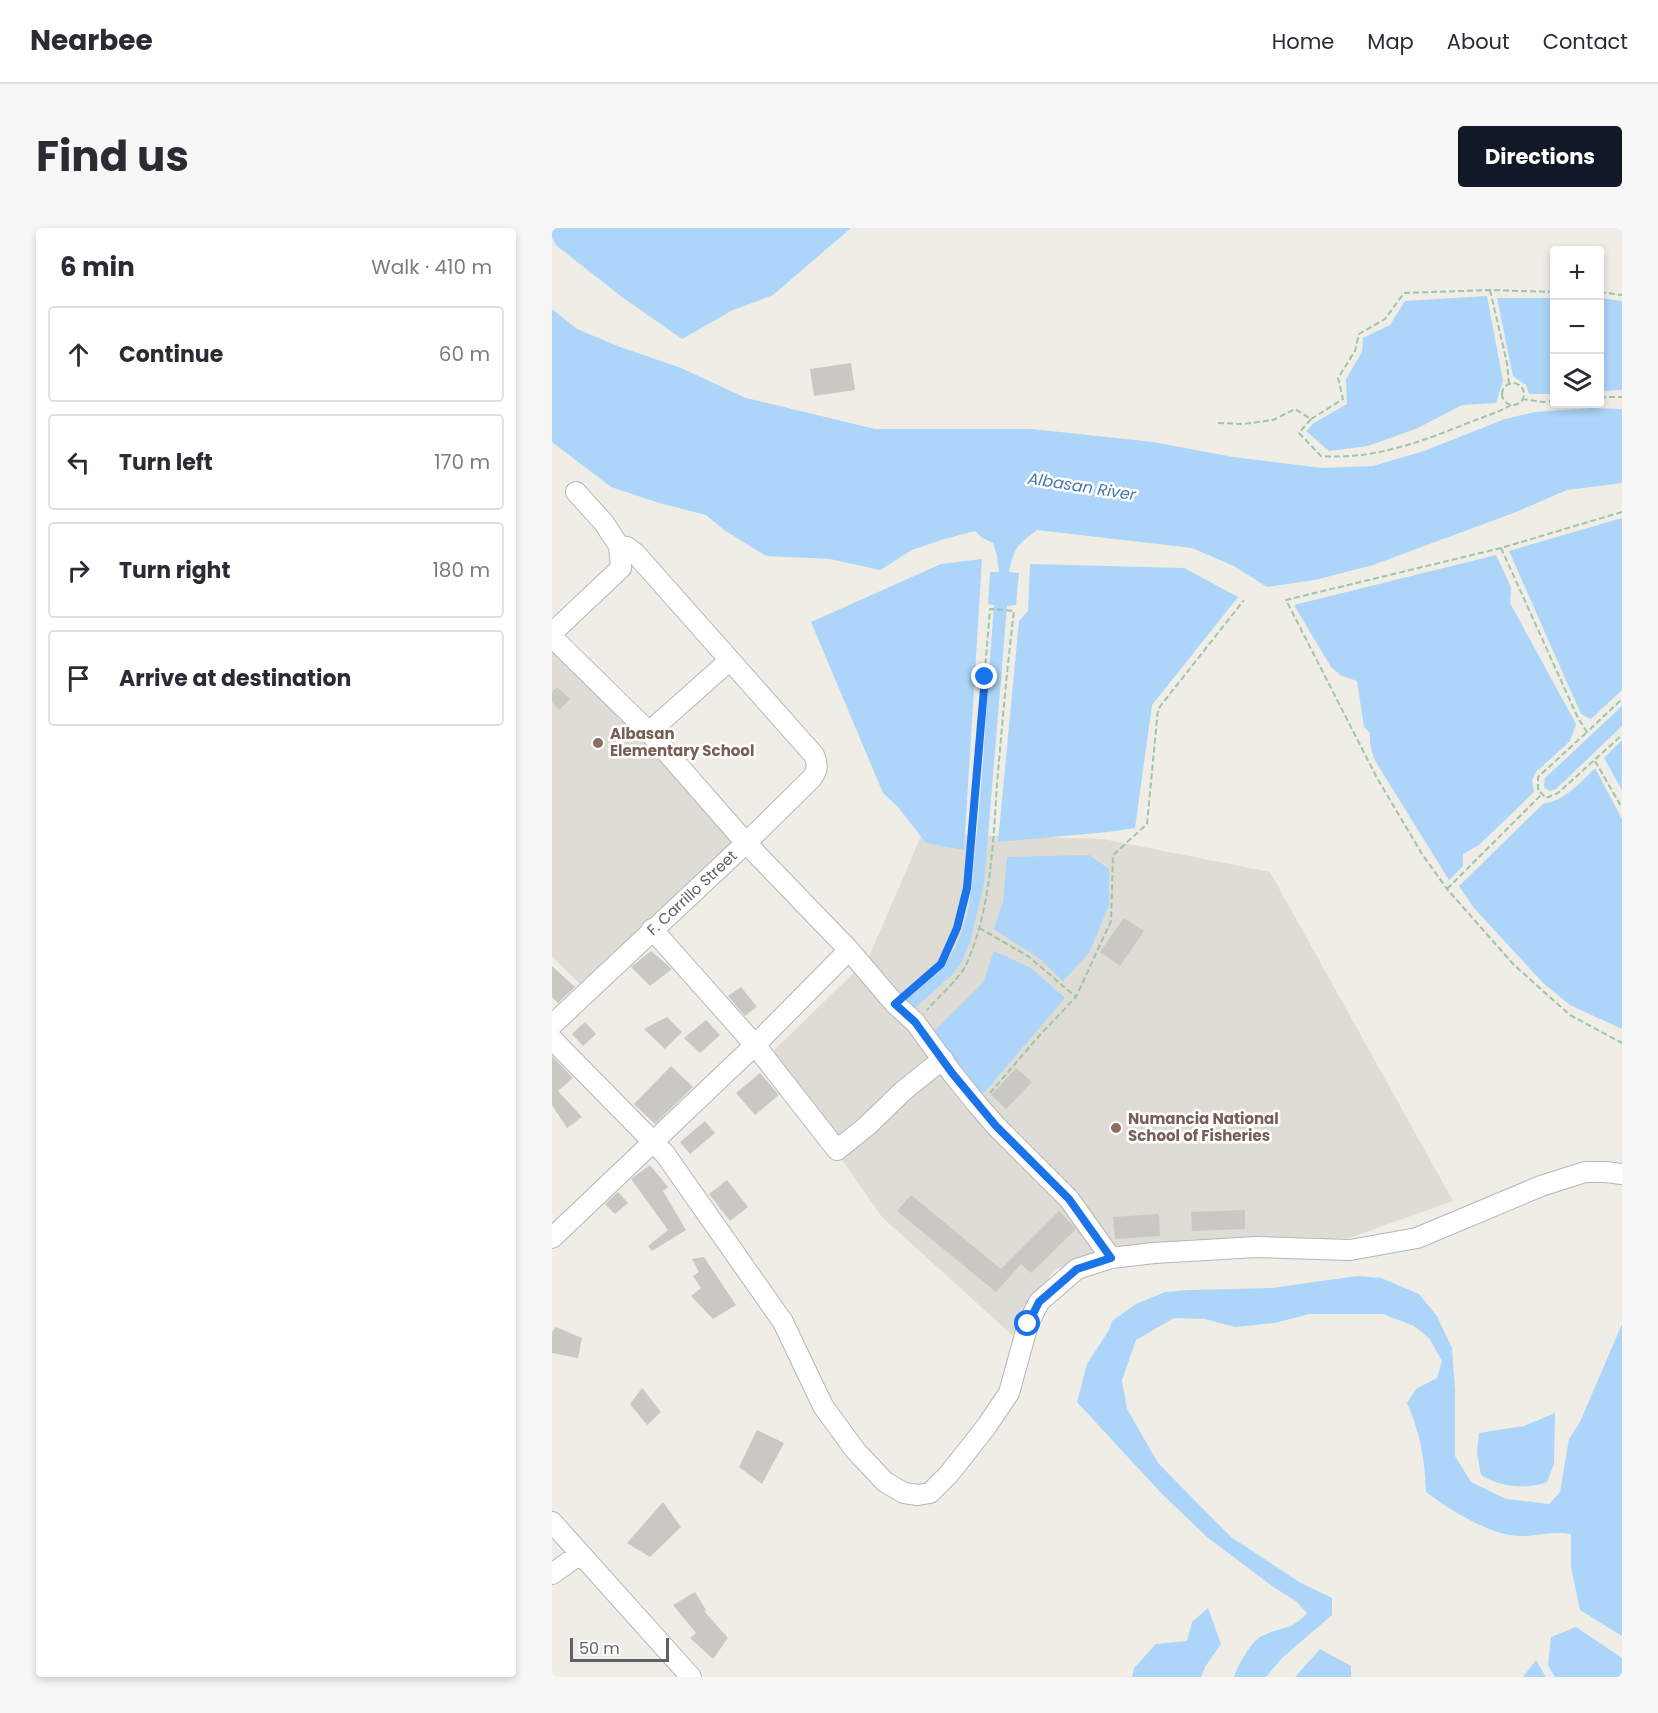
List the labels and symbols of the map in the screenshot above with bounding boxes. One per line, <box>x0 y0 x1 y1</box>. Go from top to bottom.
water label: Albasan River <box>1025 466 1139 507</box>
route end <box>971 663 997 689</box>
place label: Albasan Elementary School <box>610 723 754 761</box>
marker: Albasan Elementary School <box>591 736 605 750</box>
street label: F. Carrillo Street <box>642 845 741 940</box>
place label: Numancia National School of Fisheries <box>1128 1108 1279 1146</box>
marker: Numancia National School of Fisheries <box>1109 1121 1123 1135</box>
route start <box>1014 1310 1040 1336</box>
scale bar <box>570 1635 669 1662</box>

